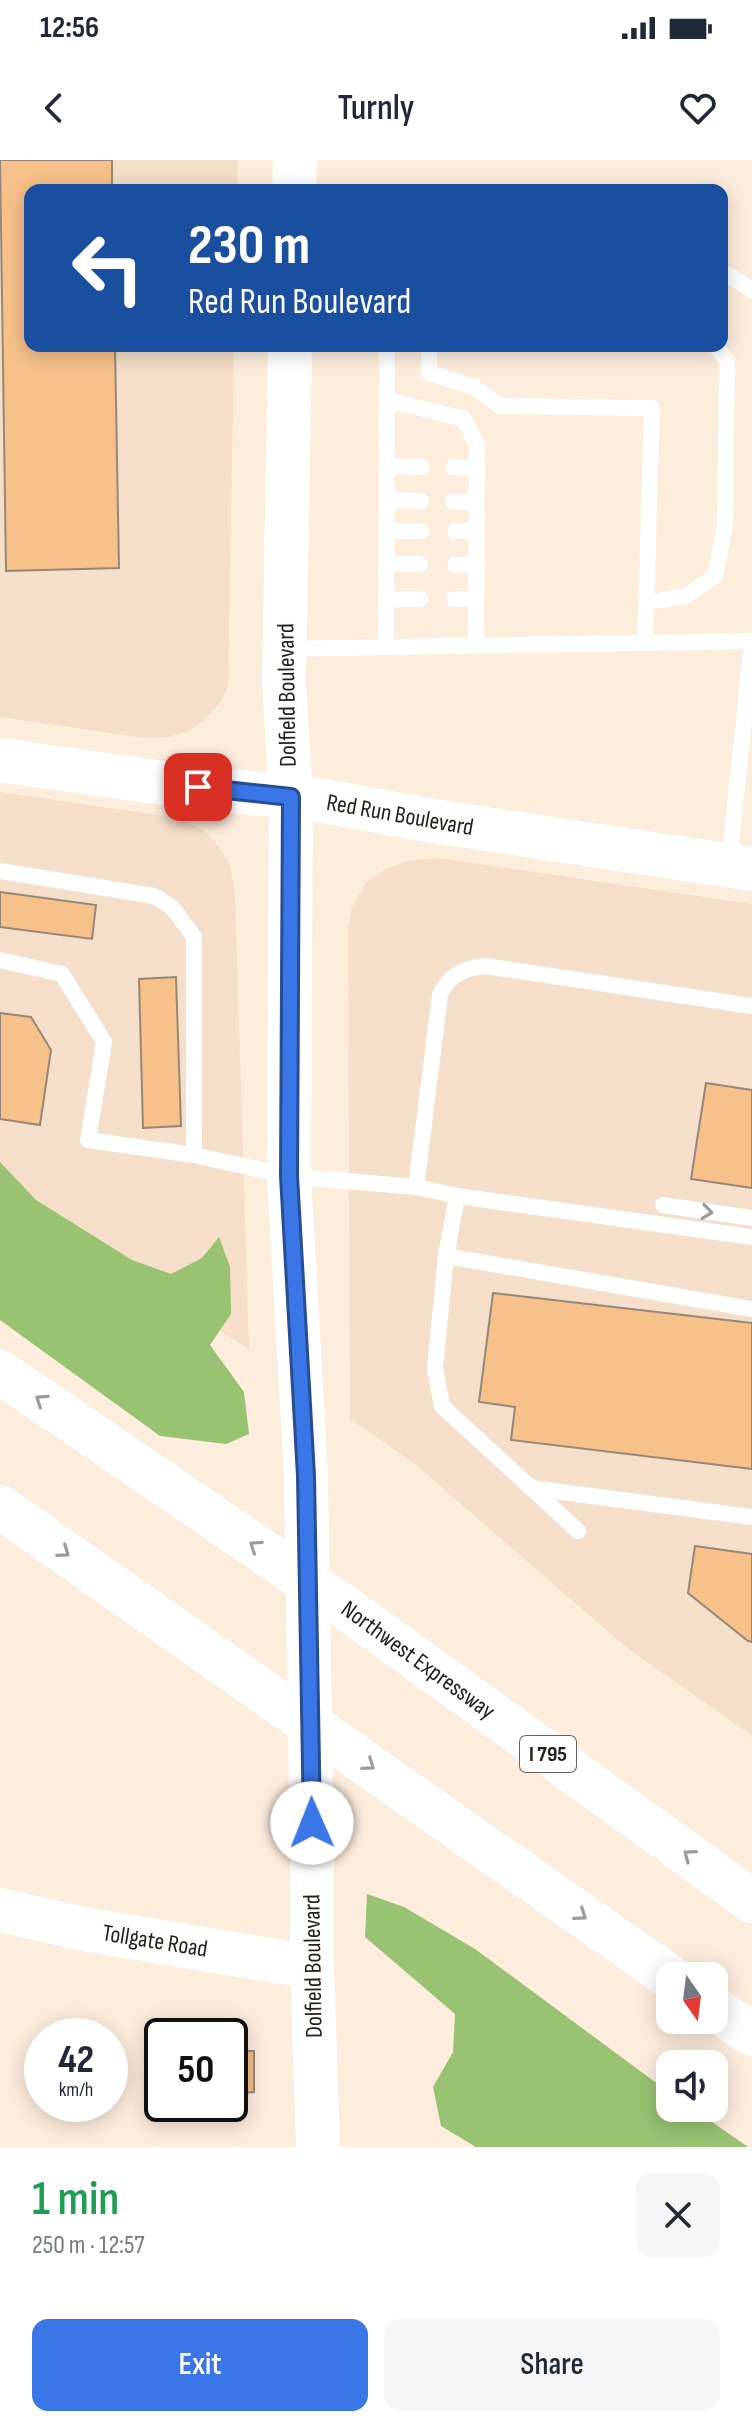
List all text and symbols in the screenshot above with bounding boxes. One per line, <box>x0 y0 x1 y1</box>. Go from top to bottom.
text: 12:56 <box>40 10 99 46</box>
icon: back <box>32 86 76 130</box>
icon: heart <box>676 86 720 130</box>
text: Turnly <box>338 87 414 130</box>
text: 230 m <box>188 213 310 280</box>
icon: left <box>56 216 160 320</box>
text: Red Run Boulevard <box>188 281 411 324</box>
street label: Dolfield Boulevard <box>271 623 303 767</box>
pin <box>164 753 232 821</box>
icon: arrive <box>176 765 220 809</box>
street label: Red Run Boulevard <box>324 788 476 842</box>
one-way arrow <box>701 1203 714 1220</box>
one-way arrow <box>35 1395 49 1410</box>
one-way arrow <box>250 1541 264 1556</box>
one-way arrow <box>55 1542 69 1557</box>
street label: Northwest Expressway <box>335 1594 501 1726</box>
road number: I 795 <box>520 1736 576 1772</box>
one-way arrow <box>360 1755 374 1770</box>
position arrow <box>270 1781 354 1865</box>
one-way arrow <box>683 1851 697 1865</box>
street label: Dolfield Boulevard <box>297 1894 329 2038</box>
one-way arrow <box>573 1905 587 1920</box>
street label: Tollgate Road <box>100 1918 210 1964</box>
north arrow <box>656 1962 728 2034</box>
map controls <box>656 1962 728 2122</box>
speed limit sign: 50 <box>144 2018 248 2122</box>
text: 42 <box>58 2036 94 2084</box>
button: sound <box>656 2050 728 2122</box>
text: km/h <box>59 2078 93 2102</box>
text: 1 min <box>32 2171 119 2228</box>
button: close <box>636 2173 720 2257</box>
text: 250 m · 12:57 <box>32 2230 145 2261</box>
button: Exit <box>32 2319 368 2411</box>
button: Share <box>384 2319 720 2411</box>

